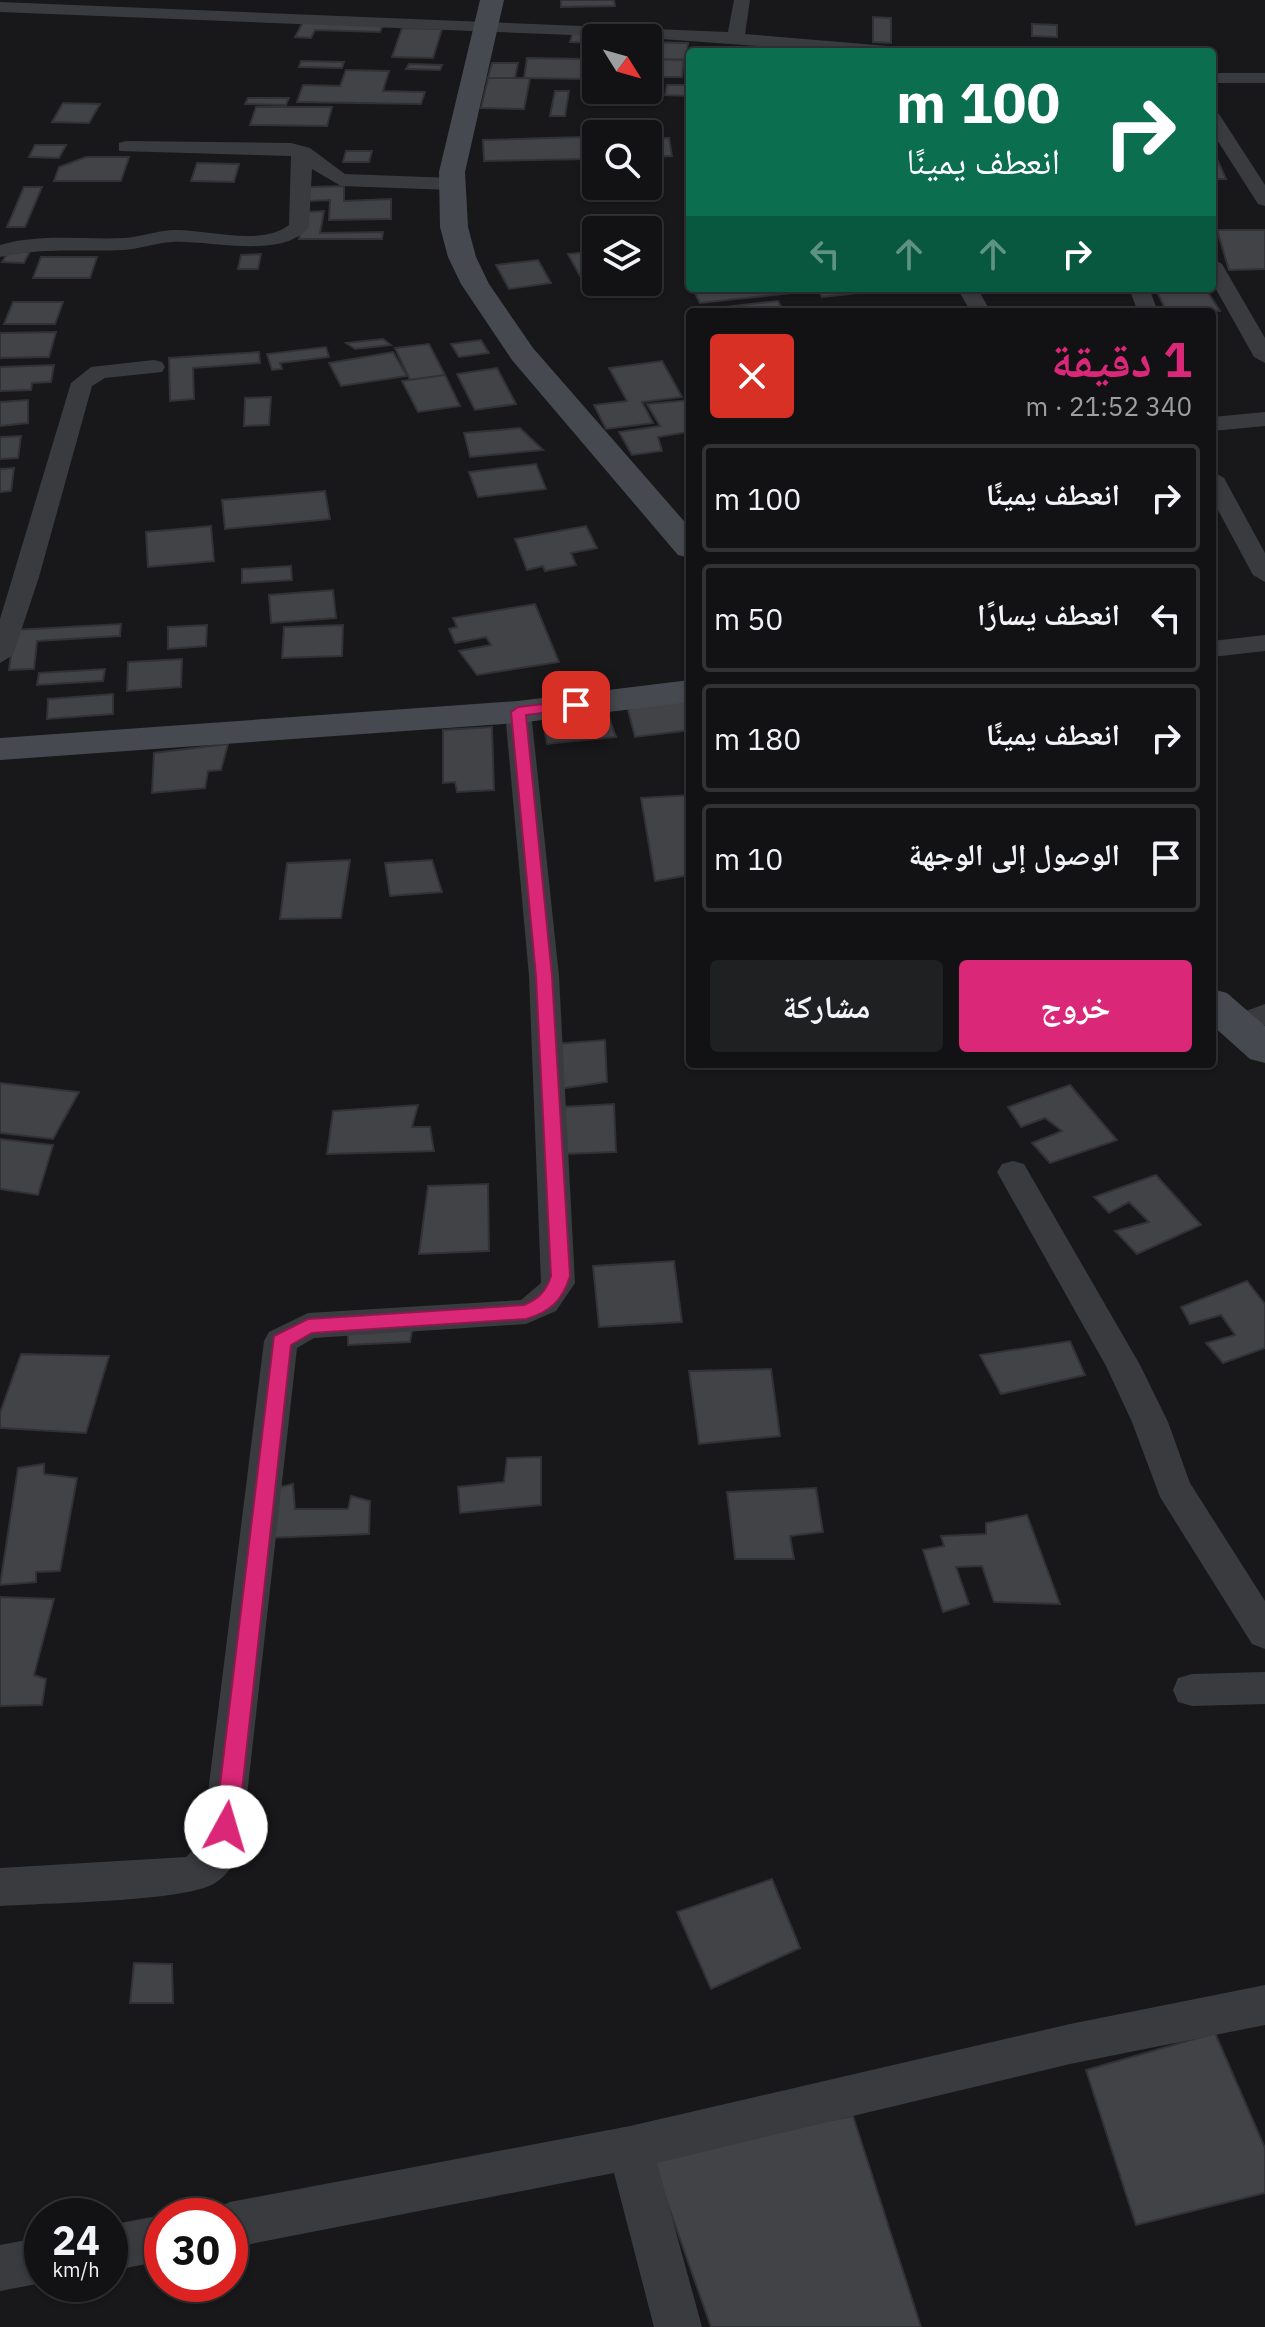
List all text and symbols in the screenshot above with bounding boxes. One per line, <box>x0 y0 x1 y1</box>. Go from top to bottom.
north arrow <box>582 24 662 104</box>
map controls <box>582 24 662 296</box>
text: 100 m <box>896 66 1060 138</box>
icon: right <box>1088 80 1192 184</box>
button: search <box>582 120 662 200</box>
text: انعطف يمينًا <box>906 137 1060 184</box>
button: layers <box>582 216 662 296</box>
icon: left <box>803 232 847 276</box>
icon: ahead <box>887 232 931 276</box>
icon: ahead <box>971 232 1015 276</box>
icon: right <box>1055 232 1099 276</box>
text: 1 دقيقة <box>1051 328 1192 390</box>
button: close <box>710 334 794 418</box>
text: 340 m · 21:52 <box>1026 389 1192 423</box>
text: انعطف يمينًا <box>986 474 1120 513</box>
icon: right <box>1144 476 1188 520</box>
text: 100 m <box>714 479 801 518</box>
text: انعطف يسارًا <box>977 594 1120 633</box>
icon: left <box>1144 596 1188 640</box>
text: 50 m <box>714 599 783 638</box>
pin <box>542 671 610 739</box>
icon: arrive <box>554 683 598 727</box>
text: انعطف يمينًا <box>986 714 1120 753</box>
icon: right <box>1144 716 1188 760</box>
text: 180 m <box>714 719 801 758</box>
text: الوصول إلى الوجهة <box>909 834 1120 873</box>
icon: arrive <box>1144 836 1188 880</box>
text: 10 m <box>714 839 783 878</box>
button: مشاركة <box>710 960 943 1052</box>
button: خروج <box>959 960 1192 1052</box>
position arrow <box>184 1785 268 1869</box>
speed limit sign: 30 <box>144 2198 248 2302</box>
text: 24 <box>52 2214 100 2266</box>
text: km/h <box>52 2256 100 2283</box>

